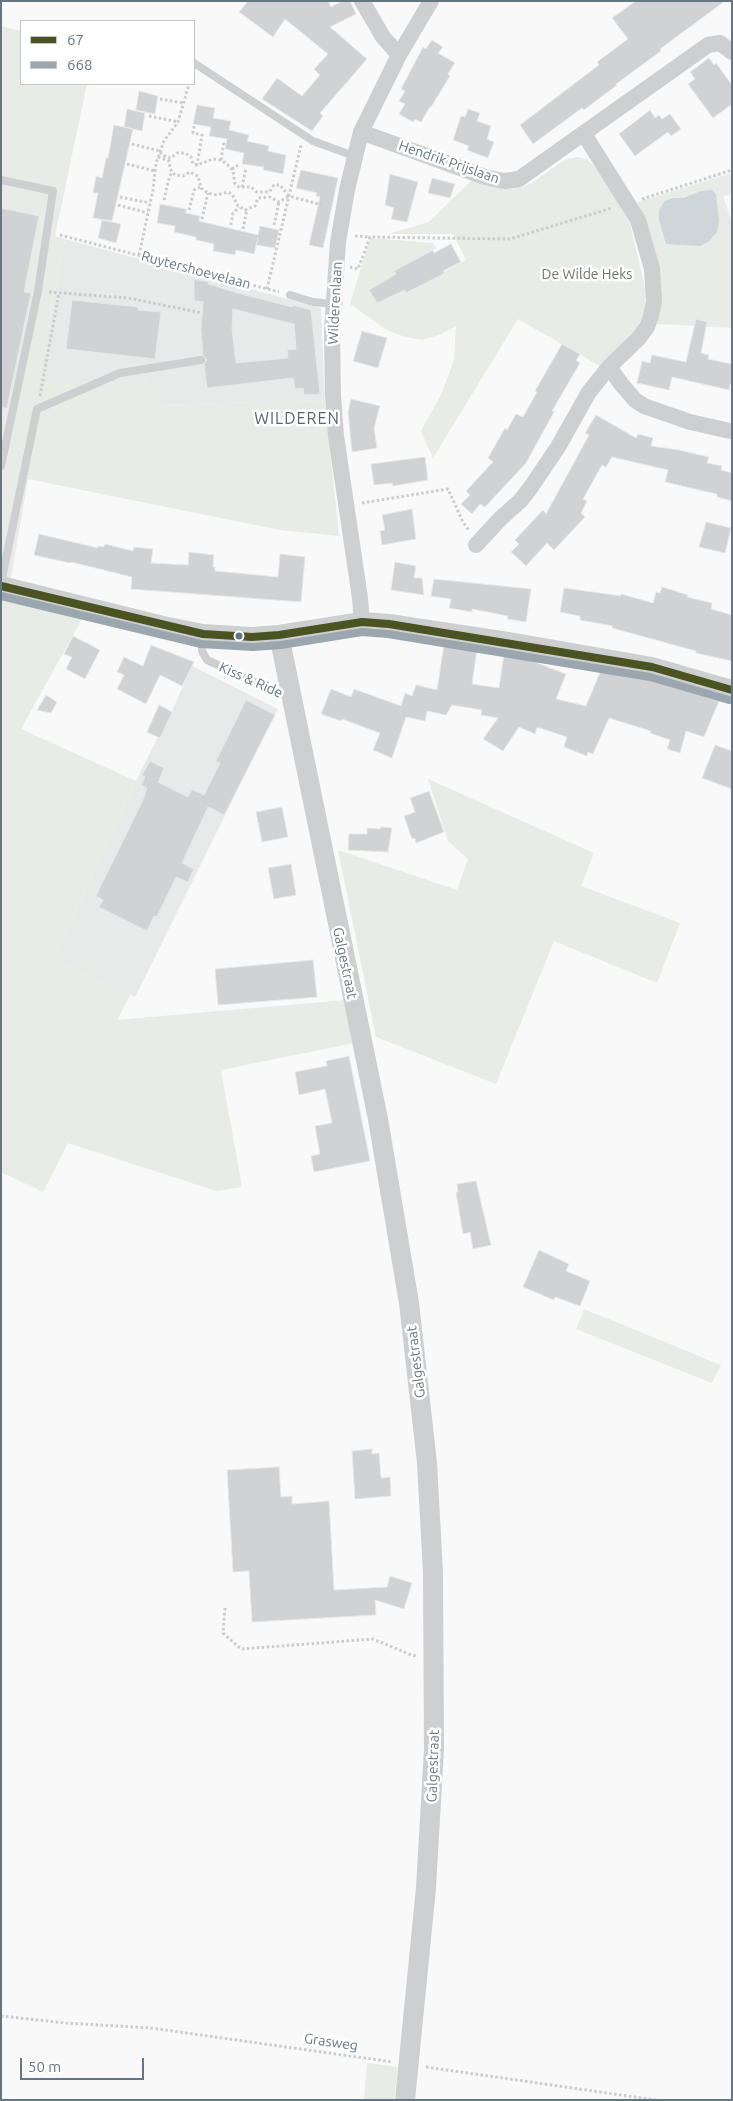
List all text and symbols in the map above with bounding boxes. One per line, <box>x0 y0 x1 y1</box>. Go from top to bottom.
legend <box>20 20 195 85</box>
text: 67 <box>67 31 84 48</box>
text: 668 <box>67 56 92 73</box>
street label: Hendrik Prijslaan <box>396 137 502 187</box>
street label: Ruytershoevelaan <box>139 247 253 293</box>
street label: Wilderenlaan <box>324 261 346 345</box>
park label: De Wilde Heks <box>542 266 632 282</box>
district label: WILDEREN <box>253 409 341 429</box>
unlabelled marker <box>234 631 244 641</box>
street label: Kiss & Ride <box>217 659 285 701</box>
street label: Galgestraat <box>329 926 361 1000</box>
street label: Galgestraat <box>403 1325 429 1399</box>
street label: Galgestraat <box>423 1729 443 1803</box>
street label: Grasweg <box>303 2030 359 2054</box>
scale bar <box>22 2048 146 2080</box>
text: 50 m <box>28 2058 61 2075</box>

